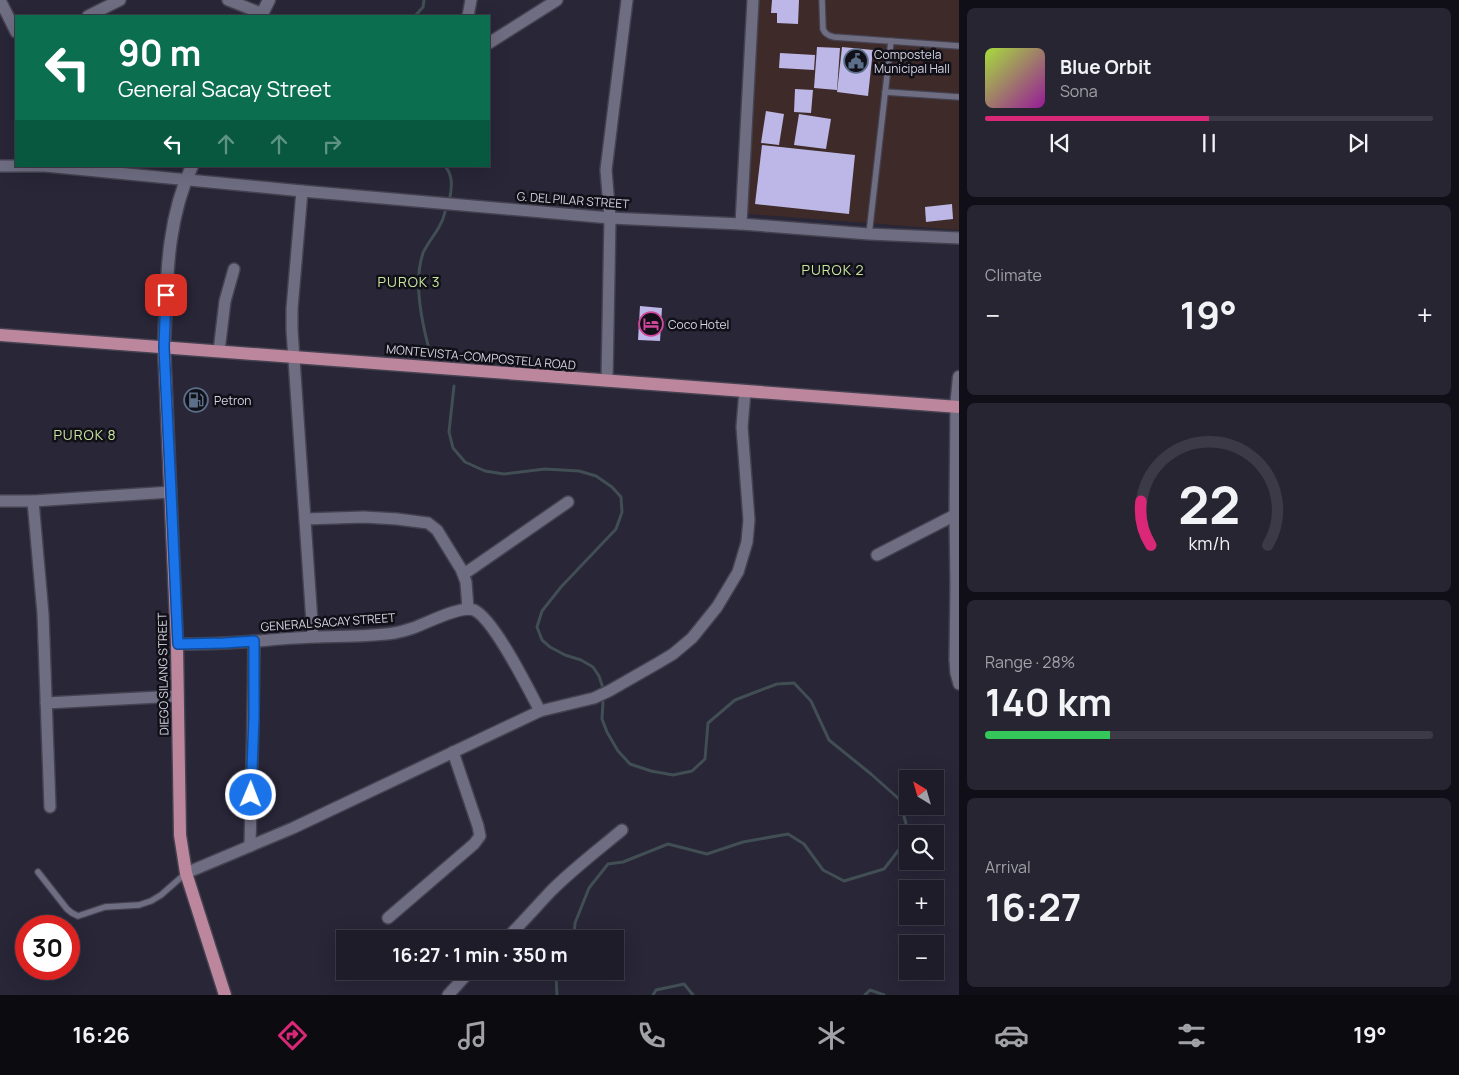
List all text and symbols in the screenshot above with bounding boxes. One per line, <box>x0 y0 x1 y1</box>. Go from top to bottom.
text: 90 m <box>118 29 201 77</box>
icon: left <box>35 35 100 100</box>
place label: Compostela Municipal Hall <box>874 46 950 77</box>
public building icon: Compostela Municipal Hall <box>843 48 869 74</box>
text: Blue Orbit <box>1060 54 1152 80</box>
text: General Sacay Street <box>118 74 331 104</box>
text: Sona <box>1060 80 1098 102</box>
icon: previous <box>1046 129 1074 157</box>
icon: pause <box>1195 129 1223 157</box>
icon: next <box>1344 129 1372 157</box>
icon: left <box>159 130 187 158</box>
icon: ahead <box>212 130 240 158</box>
icon: ahead <box>265 130 293 158</box>
icon: right <box>318 130 346 158</box>
street label: G. DEL PILAR STREET <box>516 188 631 212</box>
district label: PUROK 2 <box>801 260 865 279</box>
text: Climate <box>985 264 1042 286</box>
district label: PUROK 3 <box>378 272 440 291</box>
pin <box>145 274 187 316</box>
icon: arrive <box>152 281 180 309</box>
text: 19° <box>1180 288 1237 340</box>
text: − <box>985 296 1000 334</box>
text: + <box>1417 296 1433 334</box>
hotel icon: Coco Hotel <box>638 311 664 337</box>
place label: Coco Hotel <box>668 316 729 333</box>
street label: MONTEVISTA-COMPOSTELA ROAD <box>385 340 577 374</box>
fuel station icon: Petron <box>183 387 209 413</box>
place label: Petron <box>214 392 251 409</box>
district label: PUROK 8 <box>53 425 117 444</box>
text: 22 <box>1178 469 1240 540</box>
text: km/h <box>1188 531 1230 555</box>
street label: GENERAL SACAY STREET <box>260 609 397 635</box>
street label: DIEGO SILANG STREET <box>153 612 173 736</box>
text: Range · 28% <box>985 651 1075 673</box>
text: 140 km <box>985 675 1112 727</box>
position arrow <box>224 768 276 820</box>
north arrow <box>899 770 944 815</box>
map controls <box>899 770 944 980</box>
button: search <box>899 825 944 870</box>
text: Arrival <box>985 856 1031 878</box>
button: + <box>899 880 944 925</box>
text: 16:27 <box>985 880 1081 932</box>
speed limit sign: 30 <box>15 915 80 980</box>
button: − <box>899 935 944 980</box>
text: 16:27 · 1 min · 350 m <box>392 942 568 968</box>
icon: directions <box>275 1018 310 1053</box>
icon: music <box>455 1018 490 1053</box>
icon: phone <box>634 1018 669 1053</box>
icon: climate <box>814 1018 849 1053</box>
icon: car <box>994 1018 1029 1053</box>
icon: filters <box>1174 1018 1209 1053</box>
text: 16:26 <box>72 1020 130 1050</box>
text: 19° <box>1353 1020 1387 1050</box>

